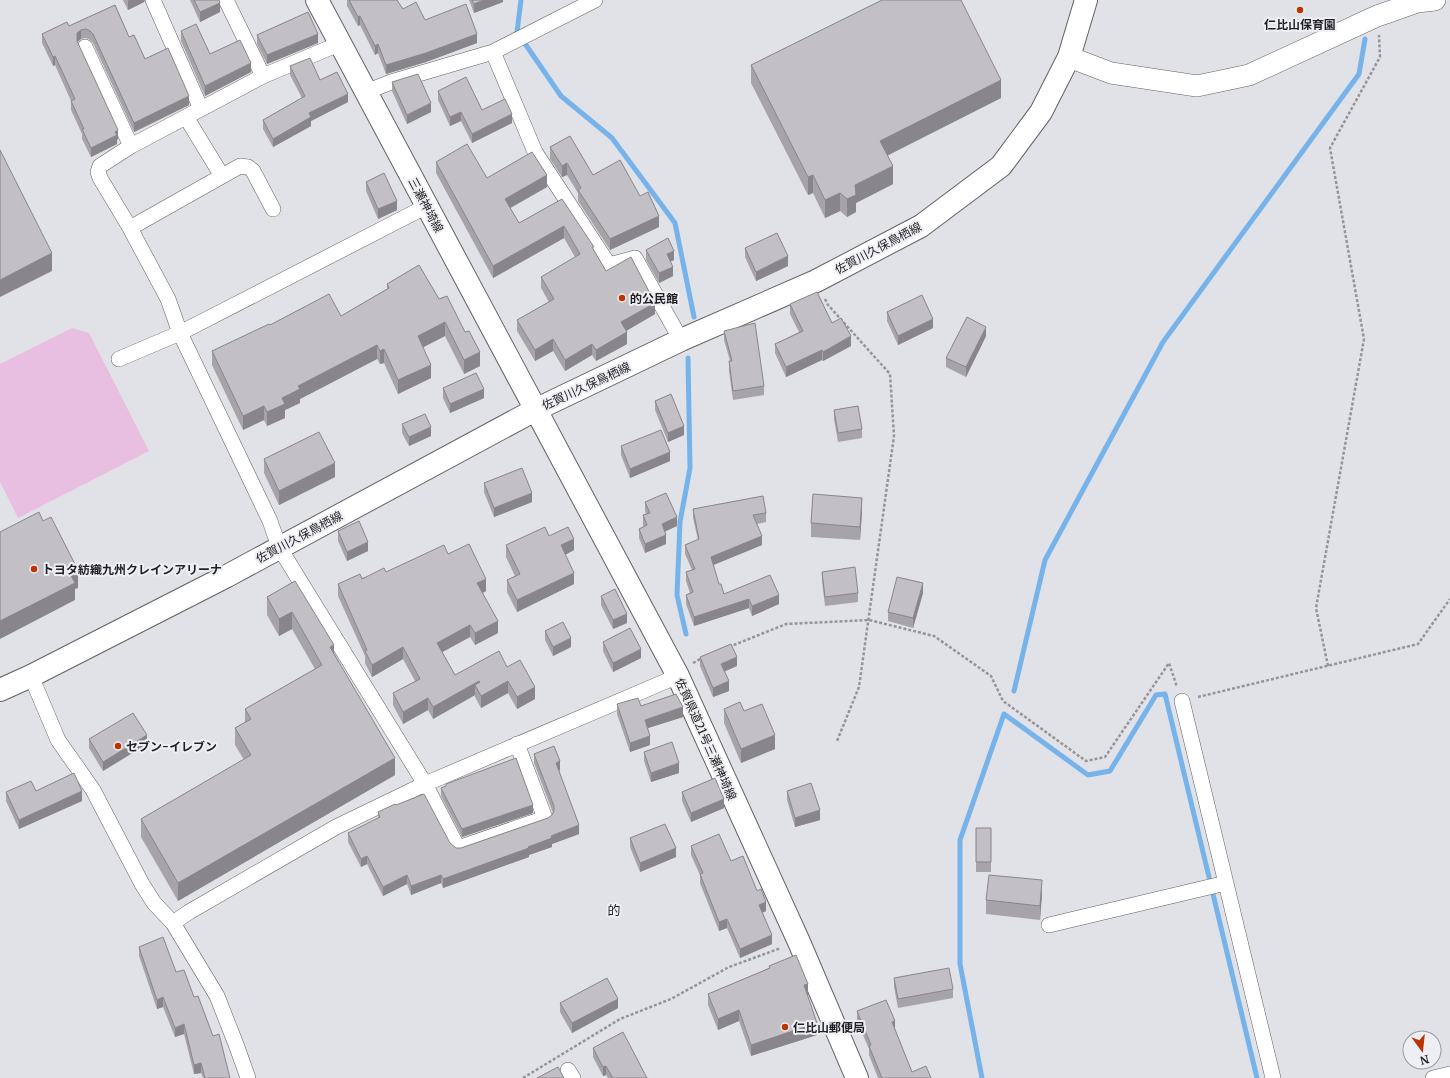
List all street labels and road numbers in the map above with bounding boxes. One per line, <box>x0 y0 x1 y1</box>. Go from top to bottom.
street label: 三瀬神埼線 <box>405 175 447 235</box>
street label: 佐賀川久保鳥栖線 <box>832 219 924 277</box>
street label: 佐賀川久保鳥栖線 <box>539 359 633 413</box>
street label: 佐賀川久保鳥栖線 <box>253 508 345 566</box>
street label: 佐賀県道21号三瀬神埼線 <box>672 676 740 802</box>

